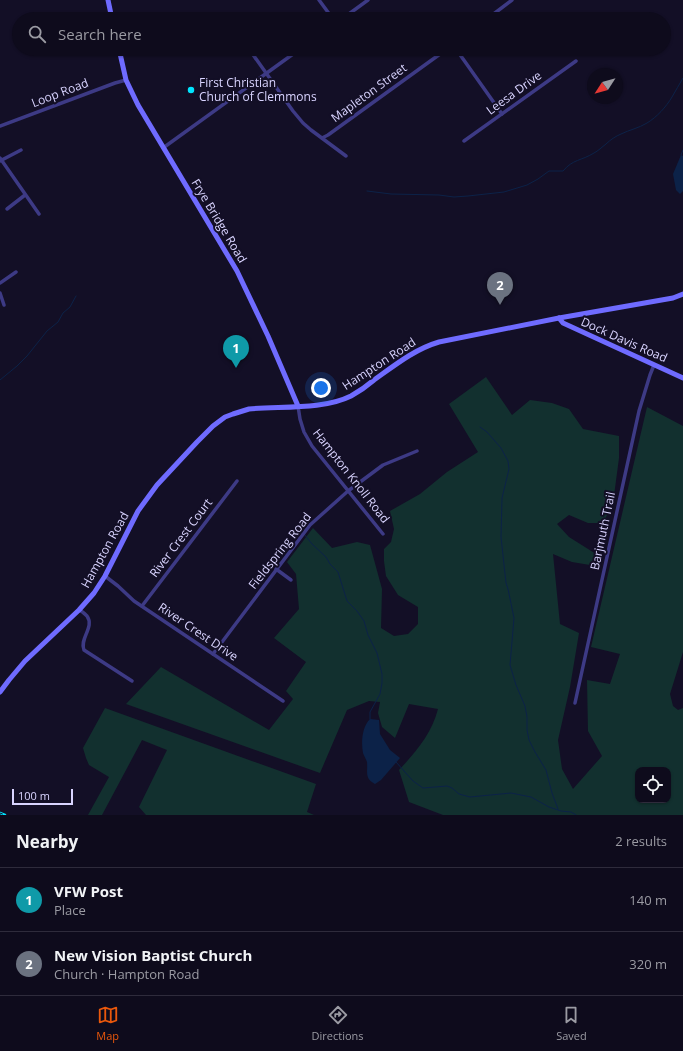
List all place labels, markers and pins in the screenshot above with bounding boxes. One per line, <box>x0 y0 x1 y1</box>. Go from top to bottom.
place label: First Christian Church of Clemmons <box>199 74 317 105</box>
marker: First Christian Church of Clemmons <box>186 85 196 95</box>
pin: 2 <box>487 272 513 305</box>
pin: 1 <box>223 335 249 368</box>

